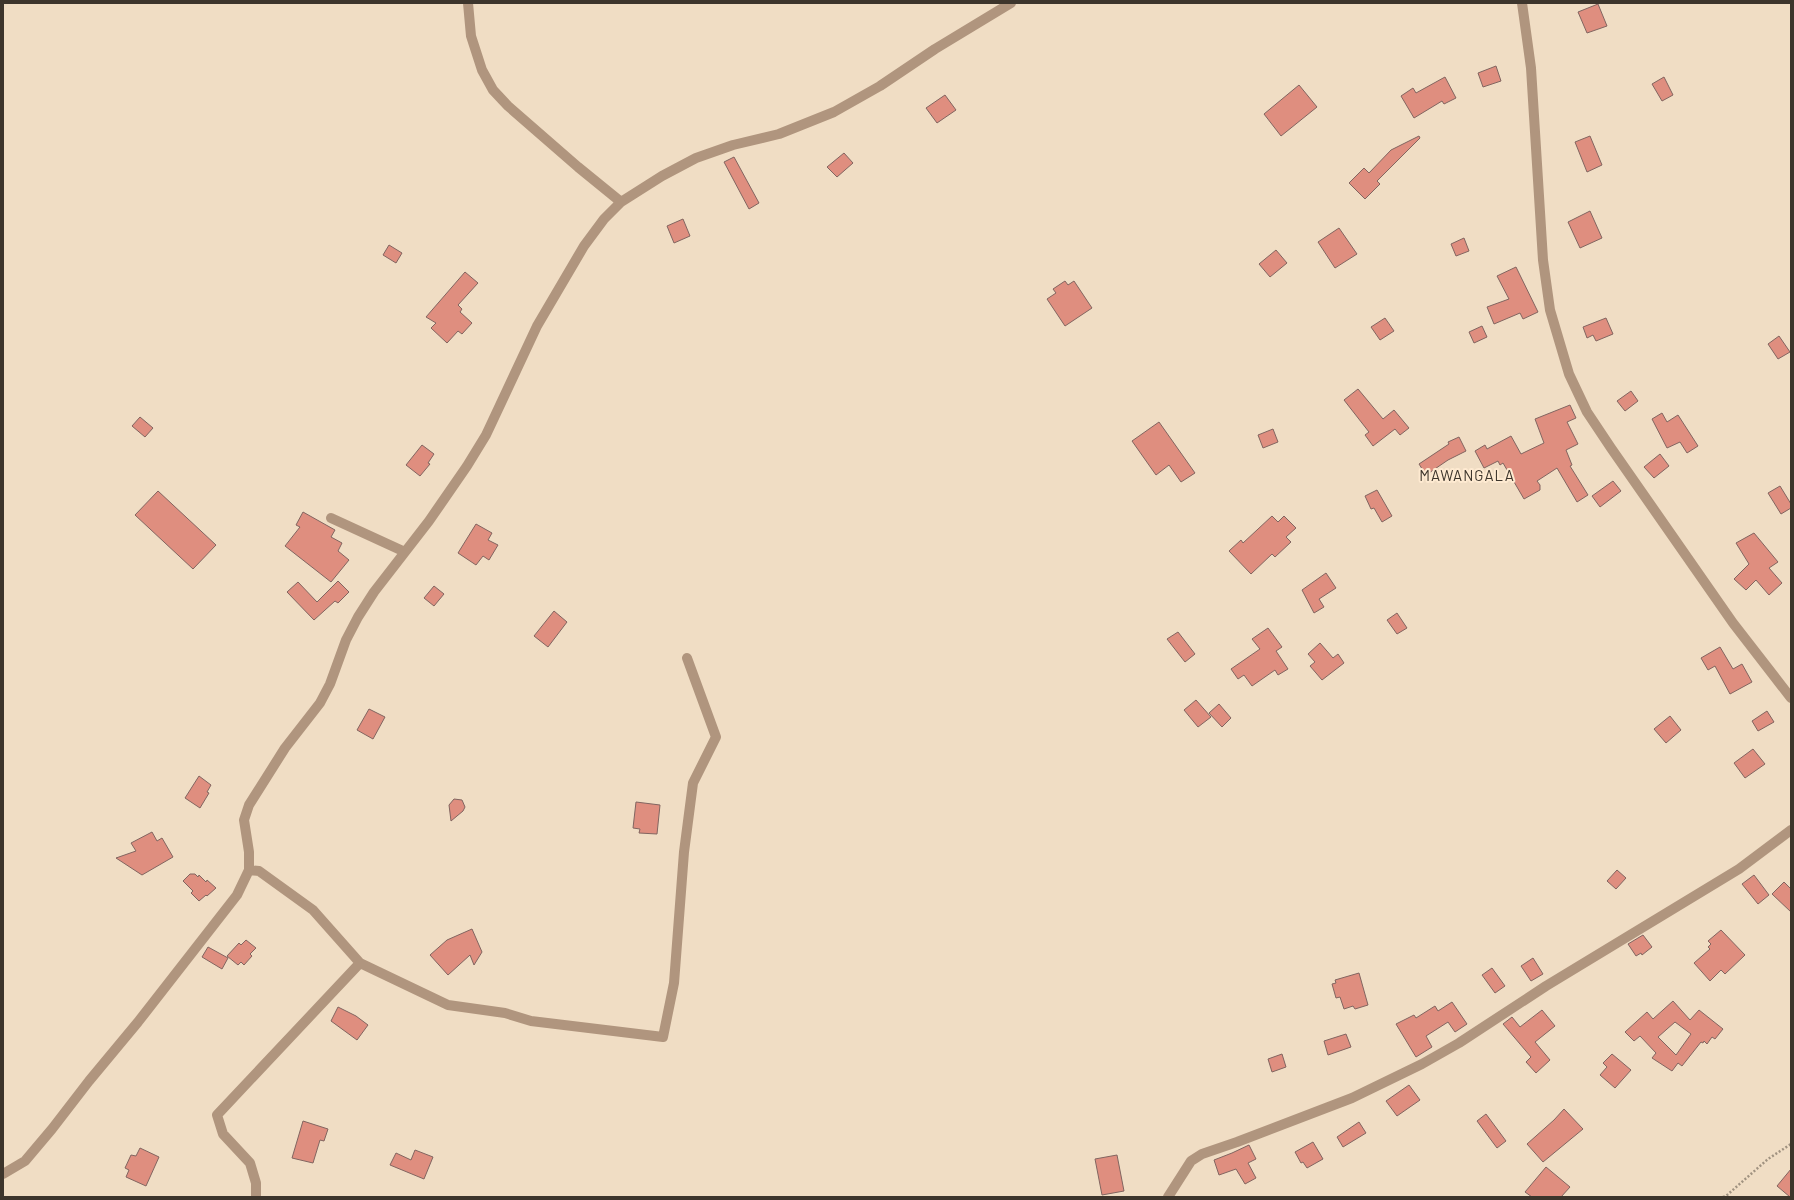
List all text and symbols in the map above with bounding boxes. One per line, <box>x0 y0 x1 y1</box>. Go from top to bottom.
district label: MAWANGALA <box>1419 466 1515 484</box>

